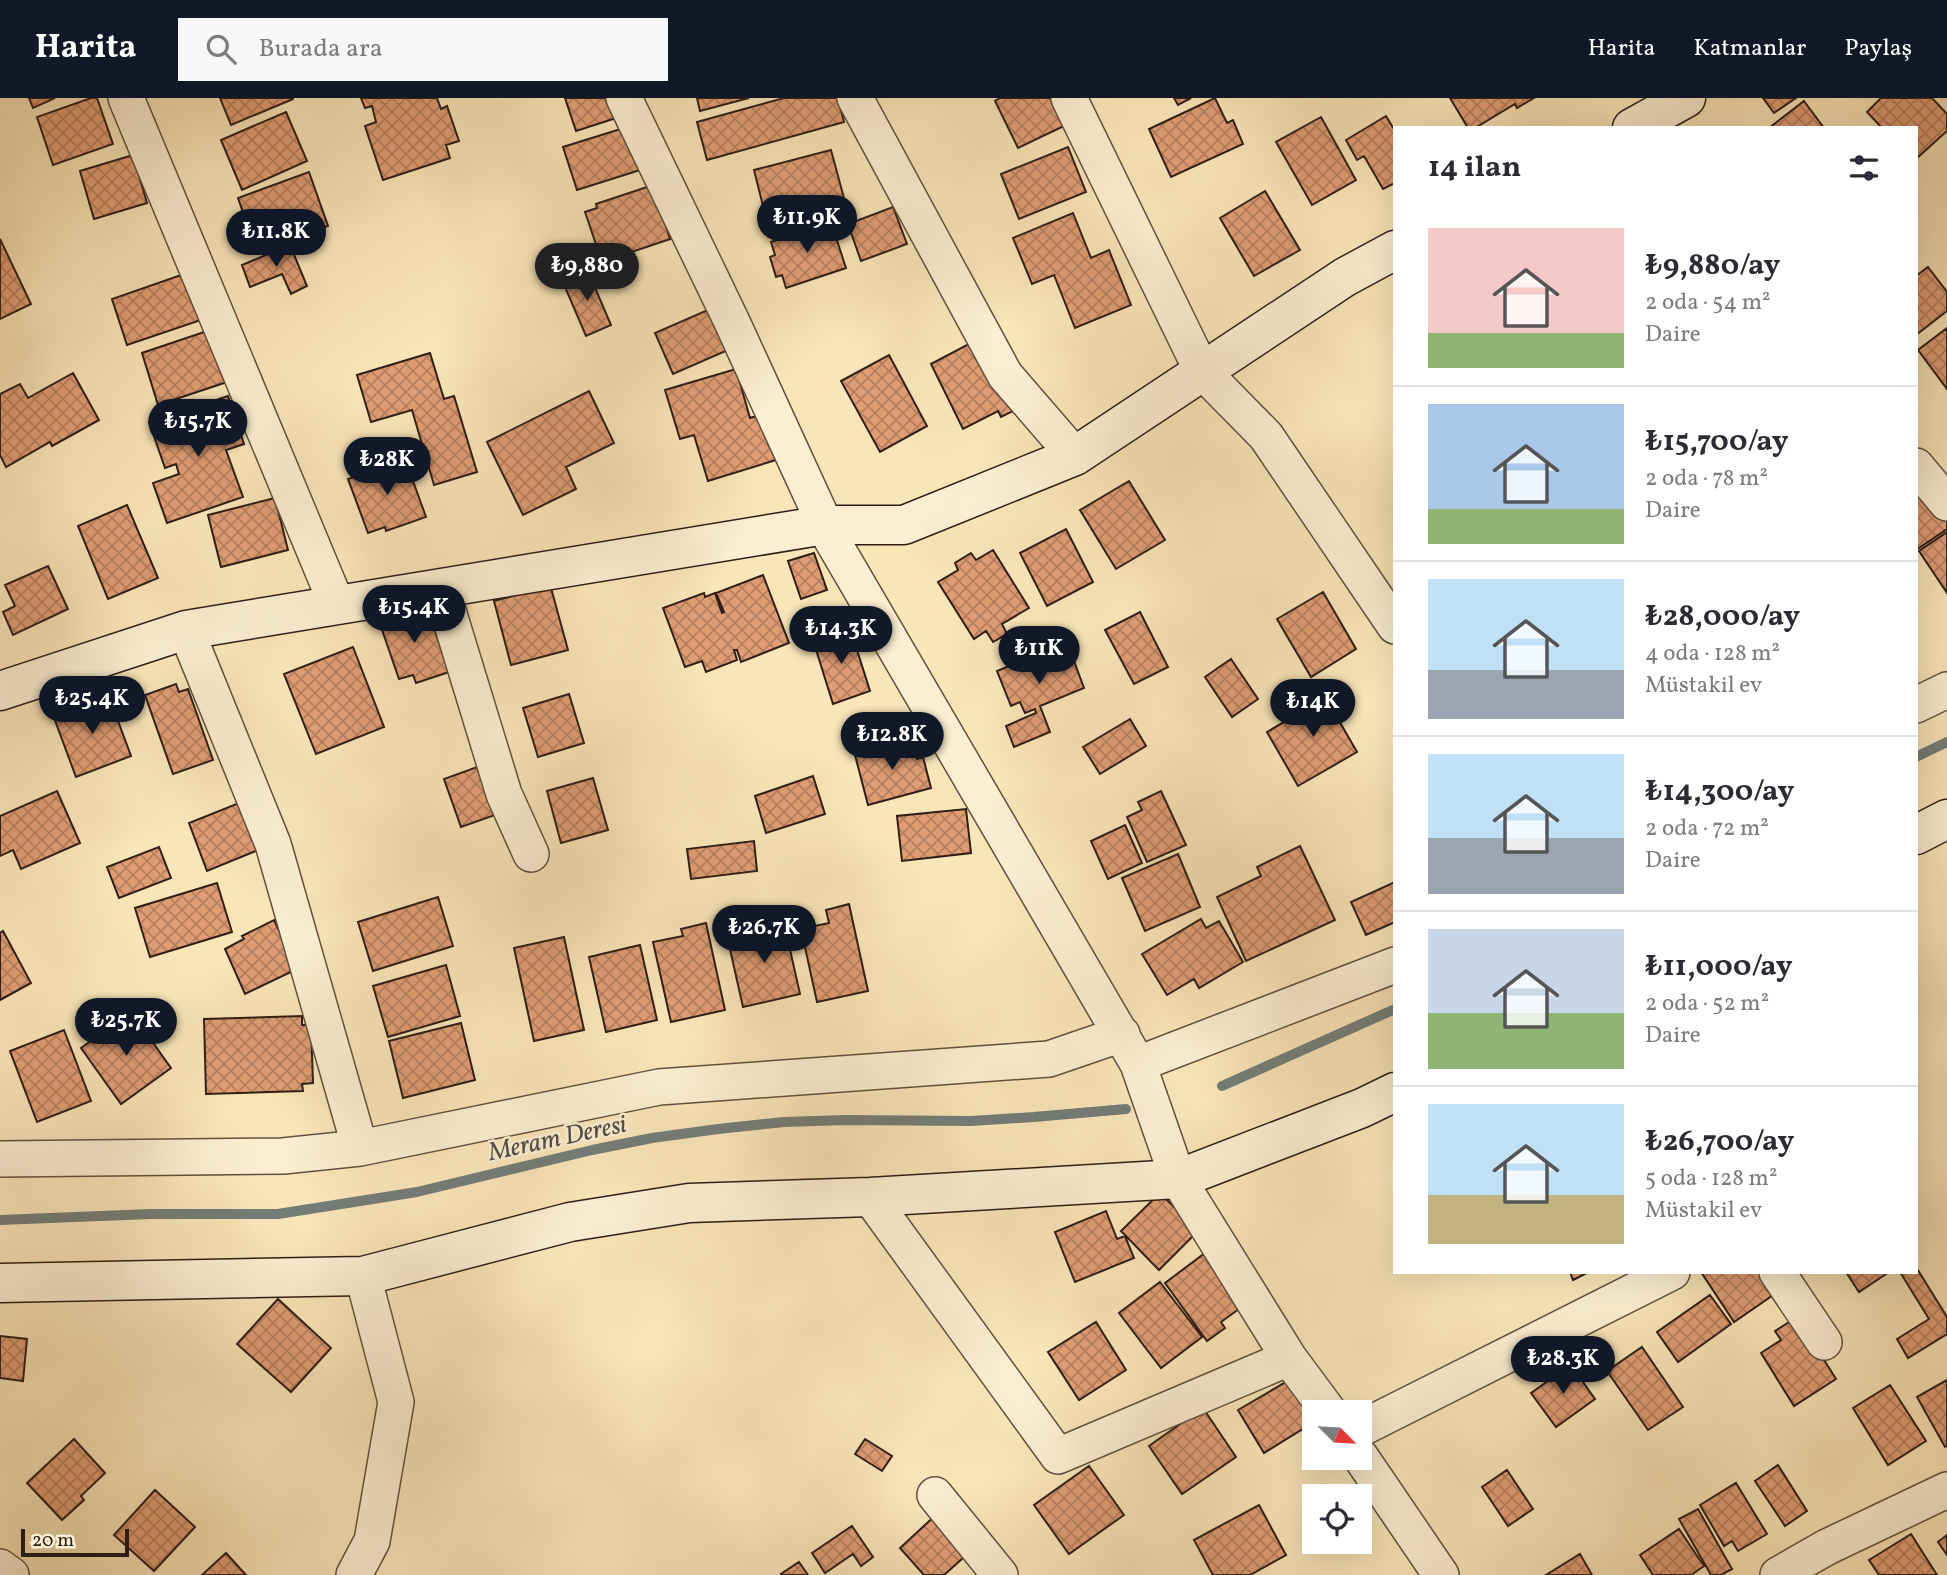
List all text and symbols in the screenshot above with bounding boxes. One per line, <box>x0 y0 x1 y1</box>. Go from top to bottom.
search box <box>178 18 668 81</box>
text: Harita <box>35 26 136 72</box>
icon: search <box>202 30 240 68</box>
text: Burada ara <box>258 31 383 67</box>
text: Harita <box>1588 32 1655 66</box>
text: Katmanlar <box>1693 32 1806 66</box>
text: Paylaş <box>1844 32 1912 66</box>
text: 14 ilan <box>1428 147 1521 189</box>
icon: filters <box>1845 149 1883 187</box>
pin: ₺11.9K <box>750 195 864 255</box>
text: ₺11.9K <box>773 202 841 234</box>
pin: ₺11.8K <box>219 209 333 269</box>
text: ₺11.8K <box>242 216 310 248</box>
pin: ₺9,880 <box>530 244 644 303</box>
text: ₺9,880/ay <box>1645 245 1780 287</box>
text: ₺9,880 <box>551 250 623 282</box>
icon: home <box>1484 256 1568 340</box>
text: 2 oda · 54 m² <box>1645 287 1771 319</box>
text: Daire <box>1645 319 1701 351</box>
pin: ₺15.7K <box>141 400 255 459</box>
text: ₺15.7K <box>164 406 232 438</box>
text: ₺15,700/ay <box>1645 421 1789 463</box>
icon: home <box>1484 432 1568 516</box>
pin: ₺28K <box>346 438 428 497</box>
text: ₺28K <box>360 444 414 476</box>
text: 2 oda · 78 m² <box>1645 463 1768 495</box>
text: Daire <box>1645 495 1701 527</box>
pin: ₺15.4K <box>357 586 471 645</box>
text: ₺15.4K <box>378 592 450 624</box>
text: ₺28,000/ay <box>1645 596 1800 638</box>
pin: ₺14.3K <box>784 606 898 666</box>
icon: home <box>1484 607 1568 691</box>
text: ₺14.3K <box>805 613 877 645</box>
pin: ₺11K <box>998 626 1080 686</box>
text: ₺11K <box>1015 633 1063 665</box>
text: 4 oda · 128 m² <box>1645 638 1780 670</box>
text: Müstakil ev <box>1645 670 1762 702</box>
pin: ₺25.4K <box>35 676 149 736</box>
pin: ₺14K <box>1272 680 1354 739</box>
text: ₺25.4K <box>55 683 129 715</box>
text: ₺14K <box>1286 686 1340 718</box>
pin: ₺12.8K <box>835 712 949 772</box>
text: ₺12.8K <box>857 719 927 751</box>
text: ₺14,300/ay <box>1645 771 1794 813</box>
icon: home <box>1484 782 1568 866</box>
text: 2 oda · 72 m² <box>1645 813 1769 845</box>
text: Daire <box>1645 845 1701 877</box>
pin: ₺26.7K <box>707 906 821 965</box>
text: ₺26.7K <box>728 912 800 944</box>
text: ₺11,000/ay <box>1645 946 1793 988</box>
icon: home <box>1484 957 1568 1041</box>
text: 2 oda · 52 m² <box>1645 988 1769 1020</box>
pin: ₺25.7K <box>69 998 183 1058</box>
text: ₺25.7K <box>91 1005 161 1037</box>
text: Daire <box>1645 1020 1701 1052</box>
water label: Meram Deresi <box>484 1107 630 1171</box>
text: ₺26,700/ay <box>1645 1121 1794 1163</box>
icon: home <box>1484 1132 1568 1216</box>
text: 5 oda · 128 m² <box>1645 1163 1777 1195</box>
text: Müstakil ev <box>1645 1195 1762 1227</box>
pin: ₺28.3K <box>1506 1336 1620 1396</box>
text: ₺28.3K <box>1527 1343 1599 1375</box>
north arrow <box>1302 1400 1372 1470</box>
map controls <box>1302 1400 1372 1554</box>
button: locate <box>1302 1484 1372 1554</box>
scale bar <box>21 1526 130 1558</box>
text: 20 m <box>32 1528 74 1554</box>

